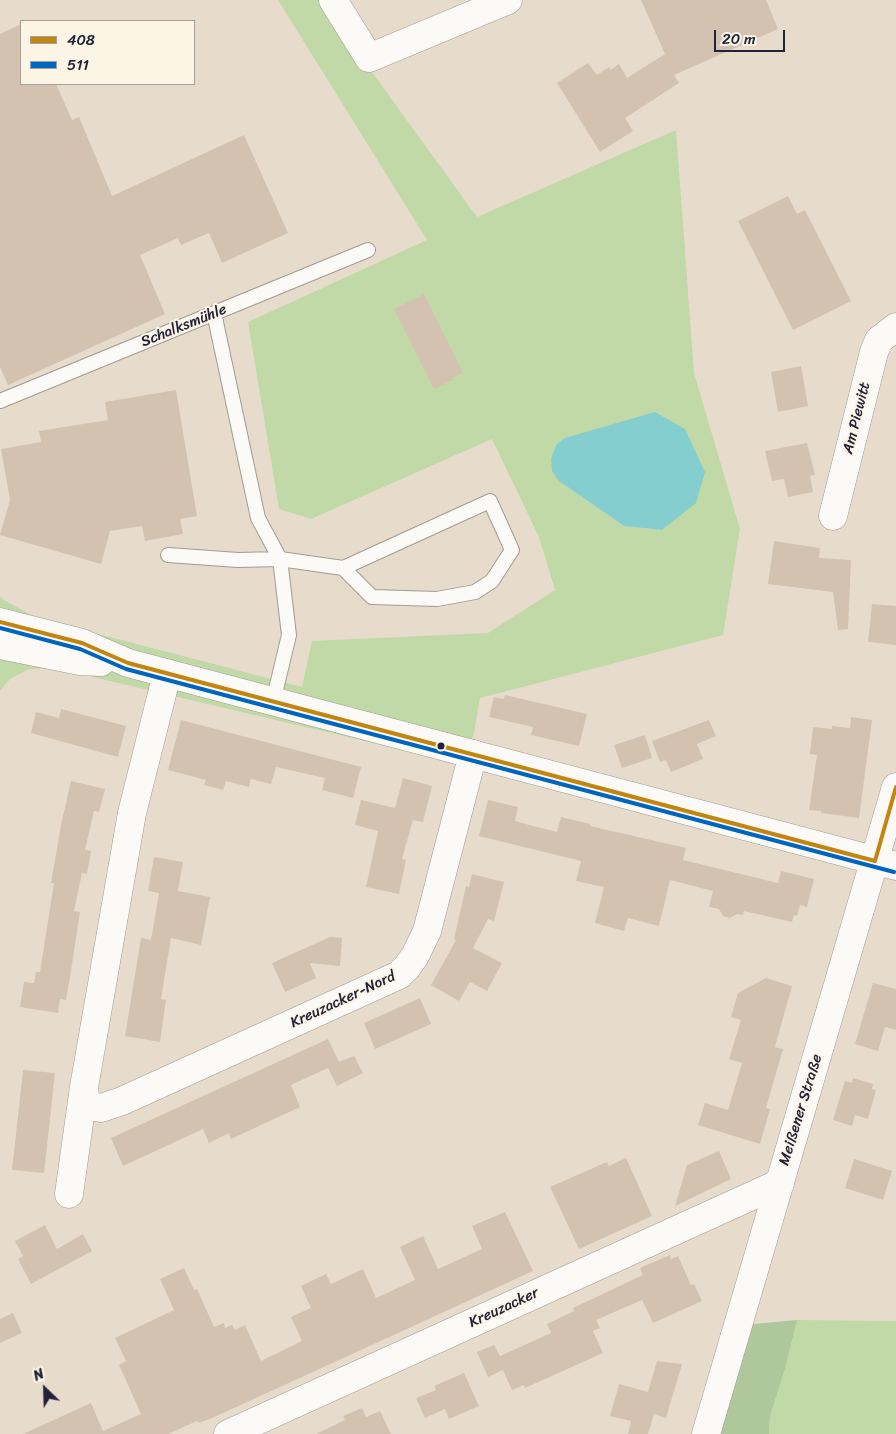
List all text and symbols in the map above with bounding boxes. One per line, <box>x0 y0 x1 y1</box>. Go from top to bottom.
legend <box>20 20 195 85</box>
scale bar <box>716 20 787 52</box>
text: 20 m <box>722 26 756 52</box>
text: 408 <box>67 27 95 53</box>
text: 511 <box>67 52 89 78</box>
street label: Schalksmühle <box>139 301 229 351</box>
street label: Am Piewitt <box>839 380 875 456</box>
unlabelled marker <box>436 741 446 751</box>
street label: Kreuzacker-Nord <box>288 968 398 1032</box>
street label: Meißener Straße <box>776 1052 826 1168</box>
street label: Kreuzacker <box>466 1284 542 1332</box>
text: N <box>29 1361 48 1388</box>
north arrow <box>20 1364 70 1414</box>

